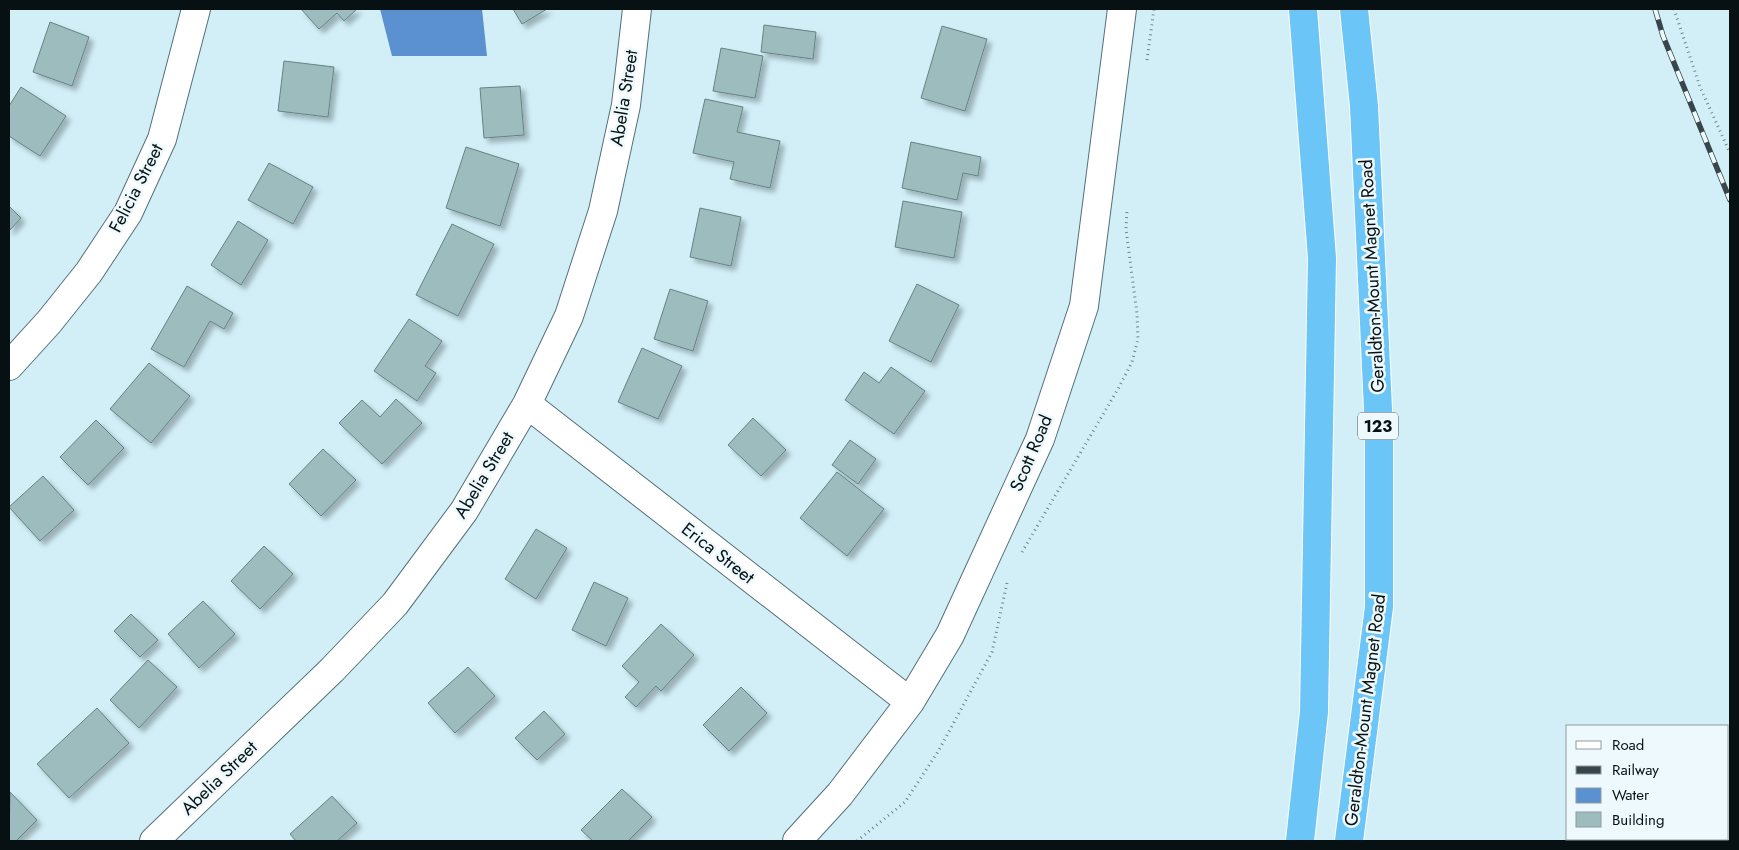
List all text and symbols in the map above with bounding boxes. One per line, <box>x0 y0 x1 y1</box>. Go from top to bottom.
street label: Abelia Street <box>604 47 645 148</box>
street label: Felicia Street <box>102 138 170 237</box>
street label: Geraldton-Mount Magnet Road <box>1353 159 1391 393</box>
street label: Scott Road <box>1003 411 1059 495</box>
road number: 123 <box>1358 412 1398 440</box>
street label: Abelia Street <box>448 426 521 523</box>
street label: Erica Street <box>676 516 761 590</box>
street label: Geraldton-Mount Magnet Road <box>1338 592 1392 828</box>
legend <box>1566 725 1729 840</box>
street label: Abelia Street <box>175 734 263 821</box>
text: Road <box>1612 734 1644 756</box>
text: Railway <box>1612 759 1659 781</box>
text: Water <box>1612 784 1650 806</box>
text: Building <box>1612 809 1664 831</box>

